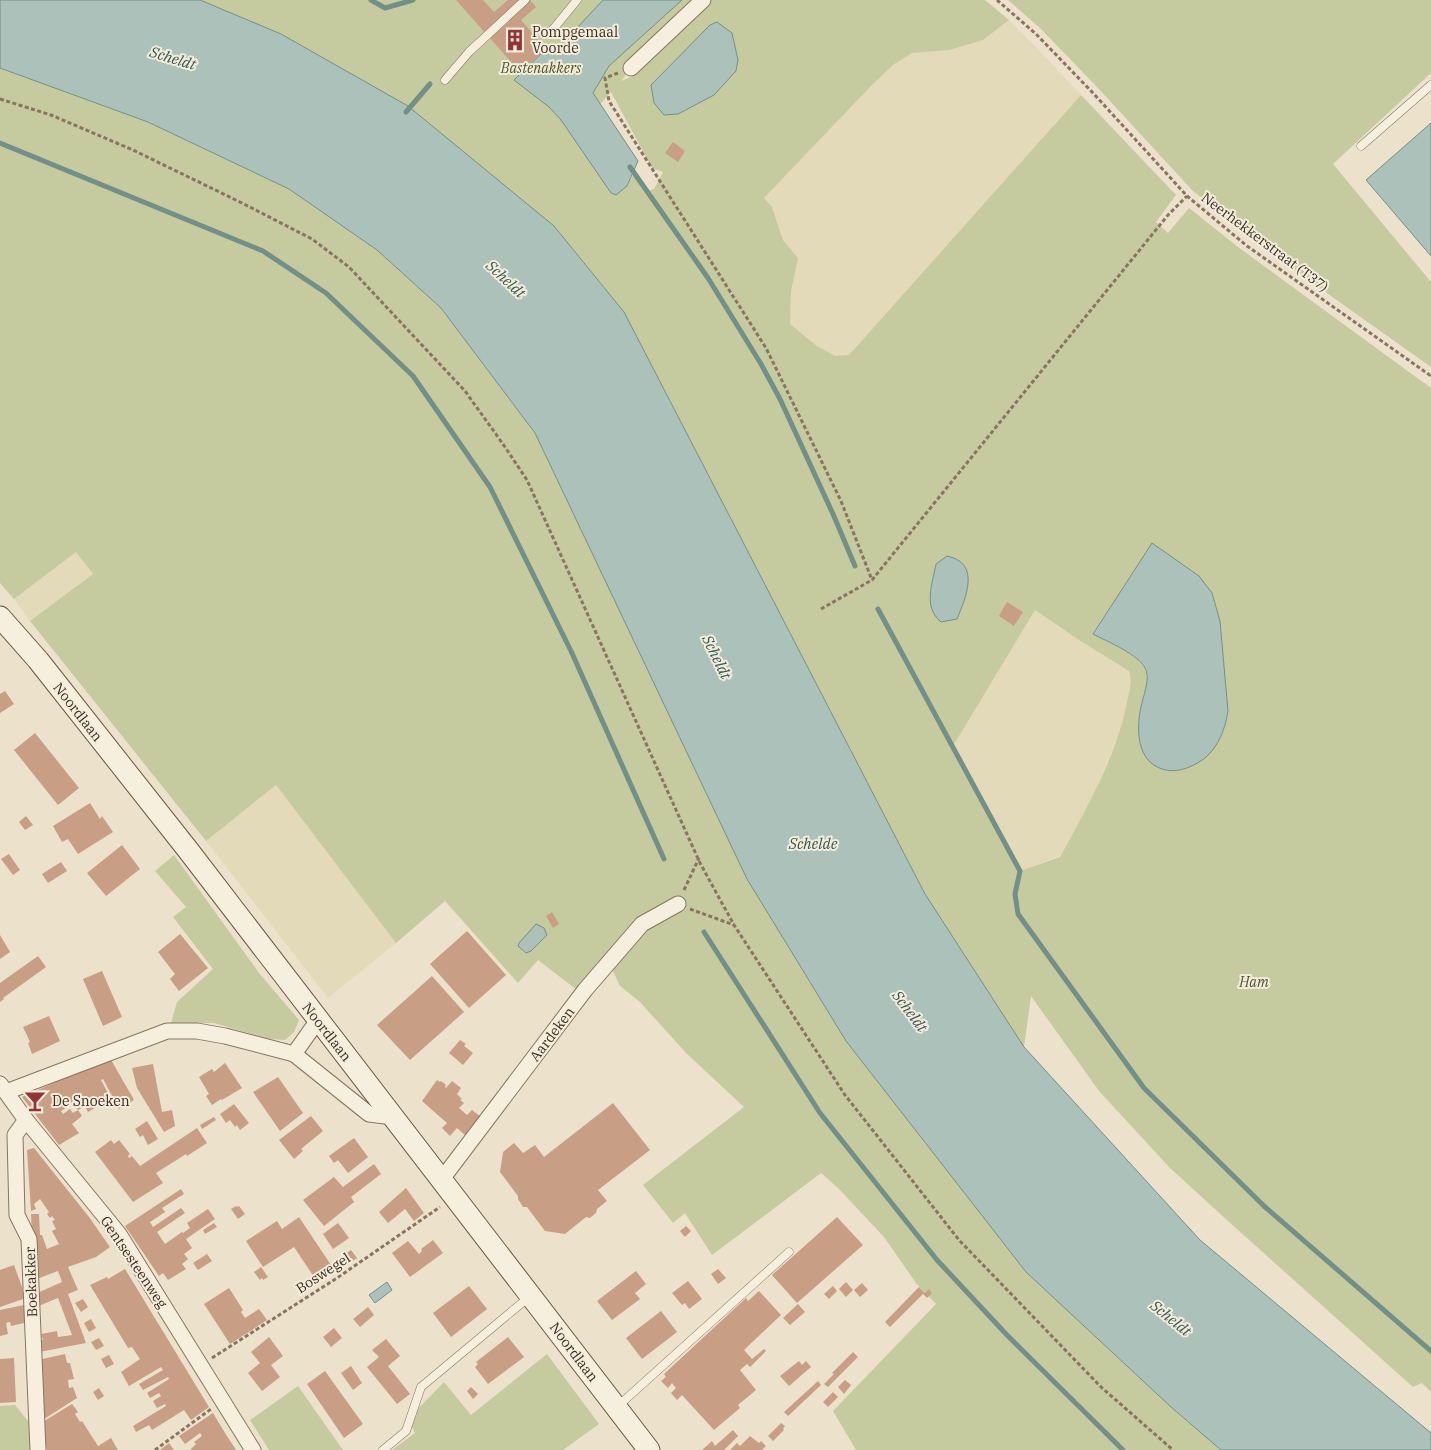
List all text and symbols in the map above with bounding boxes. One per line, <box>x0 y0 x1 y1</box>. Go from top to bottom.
place label: Pompgemaal Voorde <box>532 23 618 57</box>
building icon: Pompgemaal Voorde <box>502 27 528 53</box>
water label: Scheldt <box>147 42 199 74</box>
park label: Bastenakkers <box>500 59 582 77</box>
street label: Neerhekkerstraat (T37) <box>1198 188 1332 296</box>
water label: Scheldt <box>482 255 530 303</box>
water label: Scheldt <box>698 631 736 683</box>
street label: Noordlaan <box>49 679 107 745</box>
water label: Schelde <box>788 834 838 853</box>
park label: Ham <box>1238 973 1269 991</box>
water label: Scheldt <box>888 986 932 1036</box>
street label: Noordlaan <box>298 999 356 1065</box>
street label: Aardeken <box>526 1003 578 1065</box>
bar icon: De Snoeken <box>22 1088 48 1114</box>
place label: De Snoeken <box>52 1092 130 1110</box>
street label: Gentsesteenweg <box>97 1213 172 1312</box>
street label: Boekakker <box>21 1246 41 1318</box>
street label: Boswegel <box>292 1249 354 1297</box>
water label: Scheldt <box>1146 1295 1196 1341</box>
street label: Noordlaan <box>546 1319 602 1385</box>

